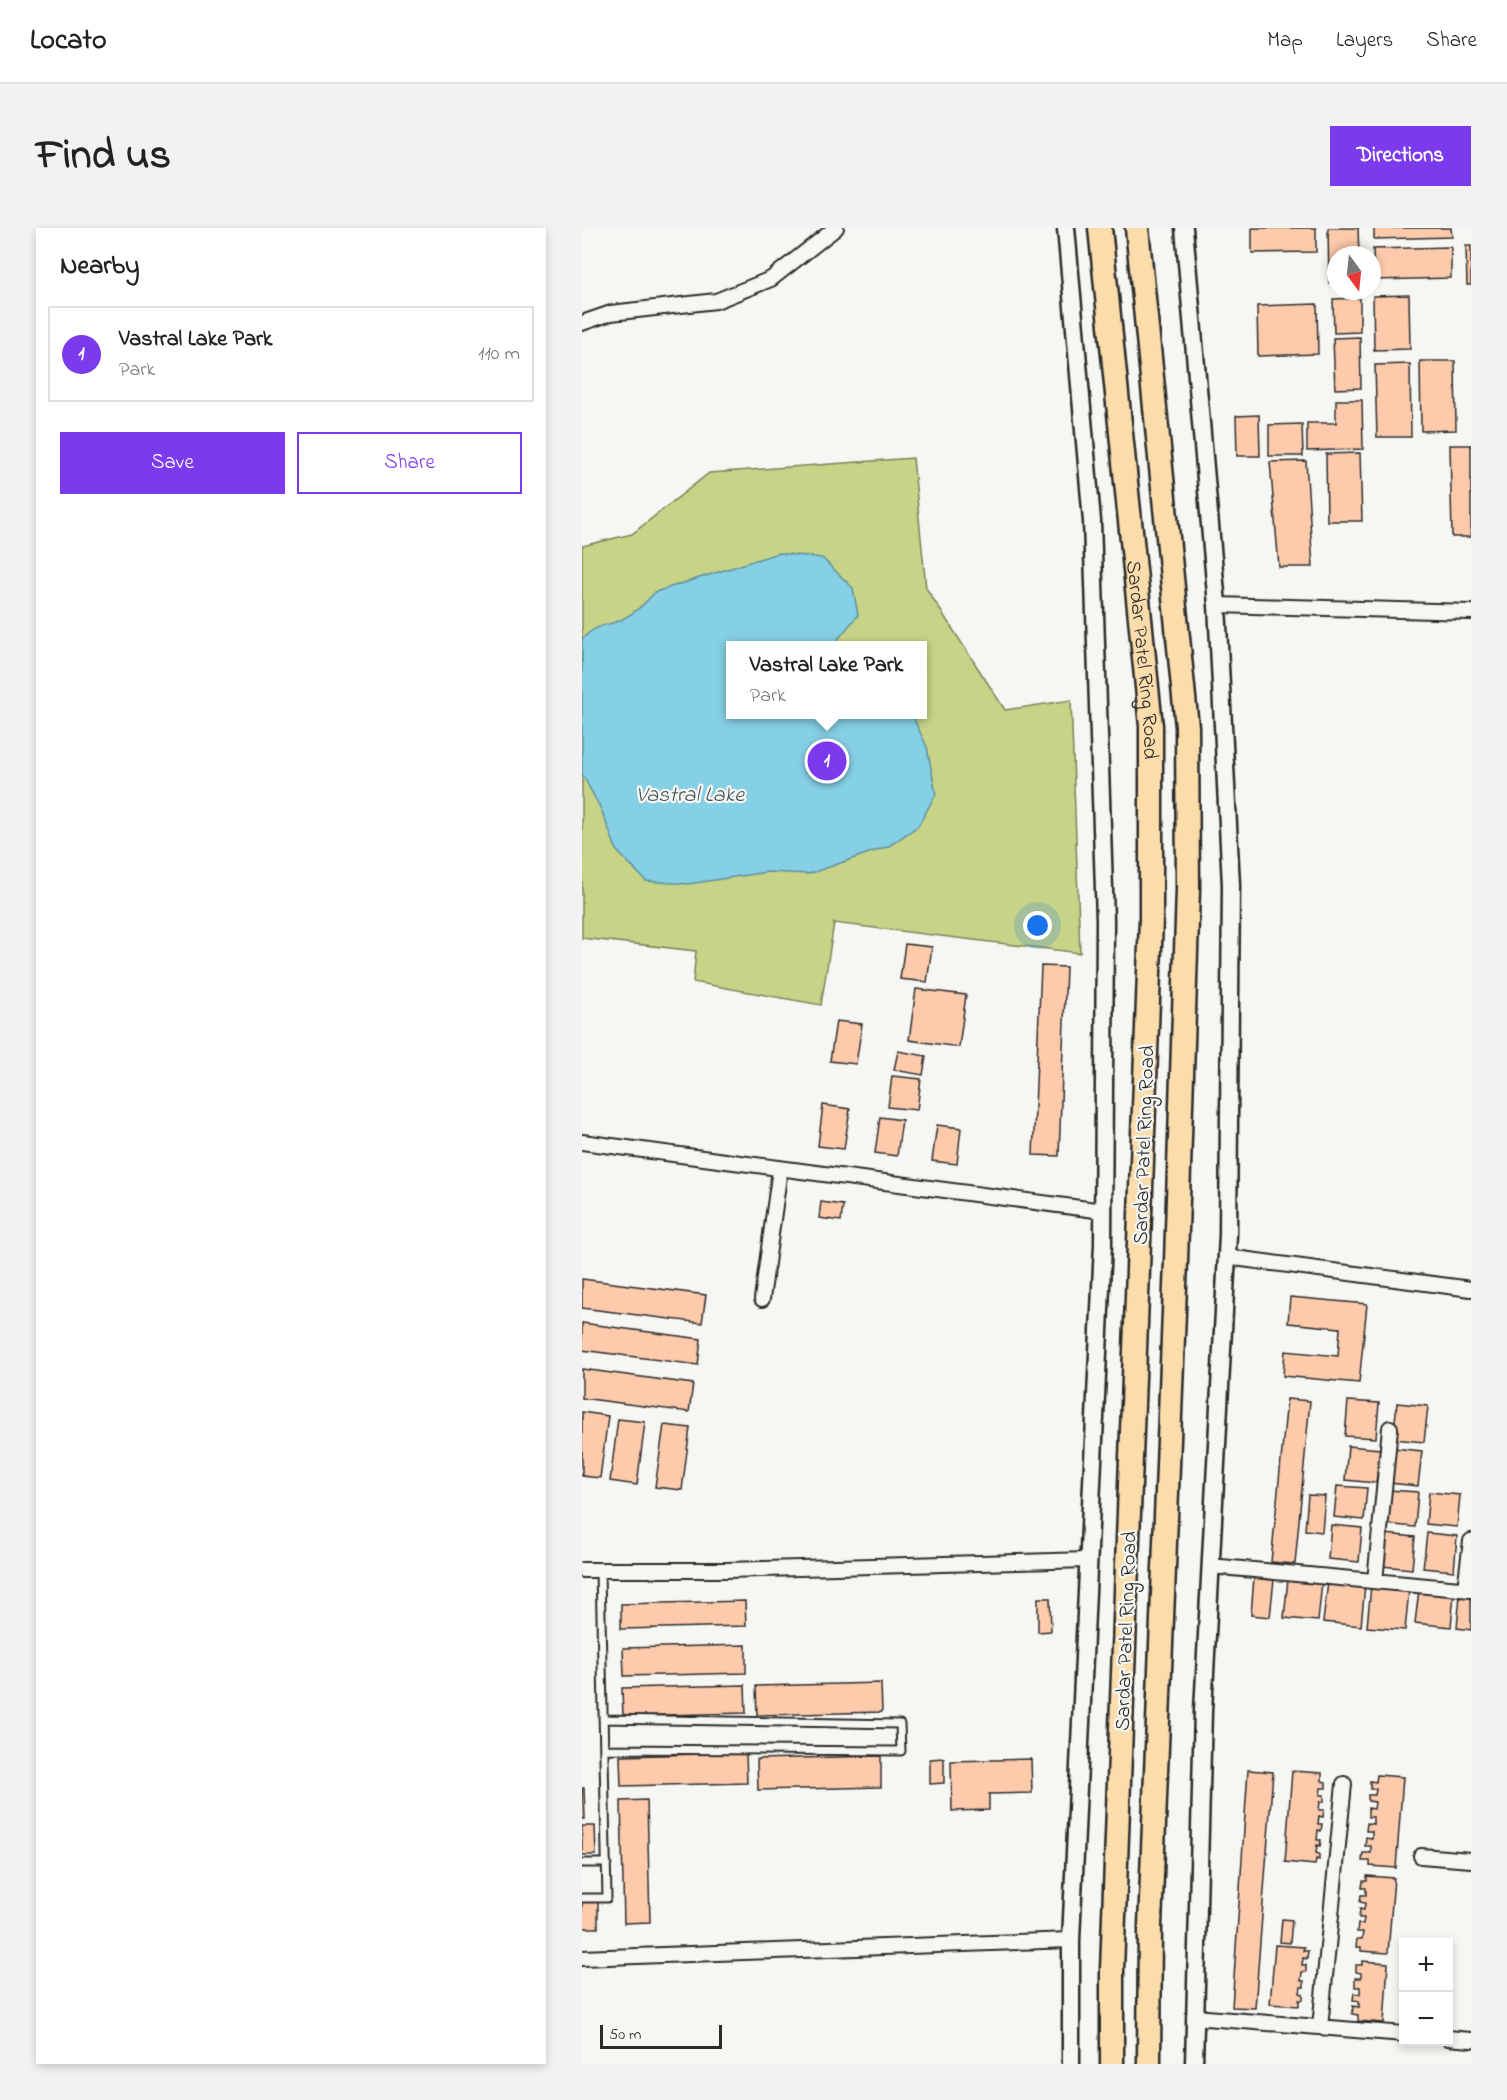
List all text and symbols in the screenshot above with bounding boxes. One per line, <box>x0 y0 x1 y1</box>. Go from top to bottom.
text: Locato <box>30 21 106 62</box>
text: Map <box>1267 26 1303 56</box>
text: Layers <box>1336 26 1393 56</box>
text: Share <box>1426 26 1477 56</box>
text: Find us <box>36 126 171 187</box>
button: Directions <box>1330 126 1471 186</box>
north arrow <box>1327 246 1381 300</box>
text: Nearby <box>60 248 139 286</box>
text: Vastral Lake Park <box>119 324 272 356</box>
text: 1 <box>78 340 85 369</box>
text: 110 m <box>478 340 520 369</box>
text: Park <box>119 356 155 385</box>
button: Save <box>60 432 285 494</box>
button: Share <box>297 432 522 494</box>
street label: Sardar Patel Ring Road <box>1117 559 1164 760</box>
popup <box>726 641 927 719</box>
text: Vastral Lake Park <box>750 650 903 682</box>
text: Park <box>750 682 786 711</box>
pin: 1 <box>808 738 846 784</box>
water label: Vastral Lake <box>636 780 745 812</box>
your location <box>1023 911 1052 940</box>
street label: Sardar Patel Ring Road <box>1127 1044 1165 1246</box>
street label: Sardar Patel Ring Road <box>1109 1530 1147 1732</box>
map controls <box>1399 1938 1453 2046</box>
button: + <box>1399 1938 1453 1992</box>
button: − <box>1399 1992 1453 2046</box>
scale bar <box>600 2022 722 2050</box>
text: 50 m <box>609 2023 641 2047</box>

